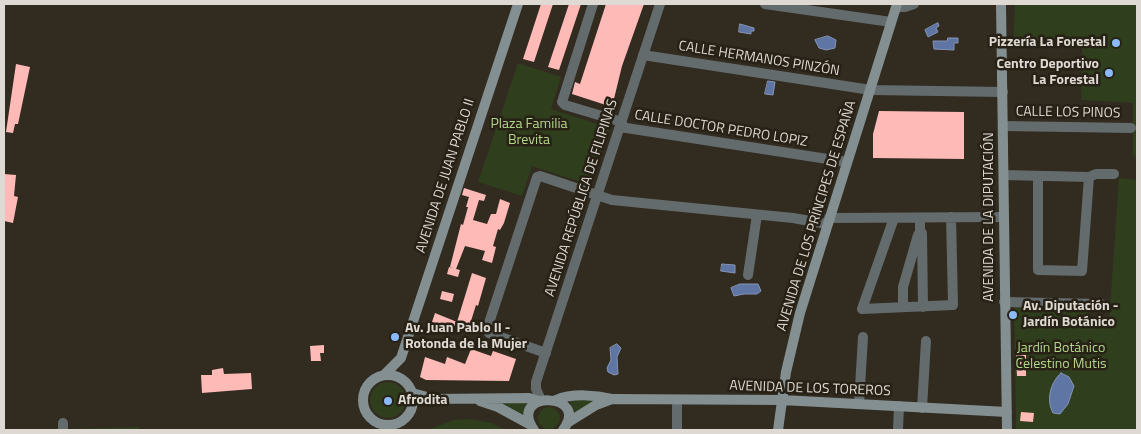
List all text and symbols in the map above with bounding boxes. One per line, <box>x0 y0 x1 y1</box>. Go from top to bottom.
place label: Pizzería La Forestal <box>989 35 1106 51</box>
marker: Pizzería La Forestal <box>1110 37 1122 49</box>
street label: CALLE HERMANOS PINZÓN <box>677 38 841 80</box>
place label: Centro Deportivo La Forestal <box>996 57 1099 90</box>
marker: Centro Deportivo La Forestal <box>1103 67 1115 79</box>
street label: AVENIDA DE JUAN PABLO II <box>413 97 479 255</box>
street label: AVENIDA REPÚBLICA DE FILIPINAS <box>542 97 622 299</box>
street label: AVENIDA DE LOS PRÍNCIPES DE ESPAÑA <box>774 99 860 333</box>
street label: CALLE LOS PINOS <box>1016 104 1120 122</box>
street label: CALLE DOCTOR PEDRO LOPIZ <box>633 107 809 151</box>
park label: Plaza Familia Brevita <box>490 117 568 150</box>
street label: AVENIDA DE LA DIPUTACIÓN <box>982 132 998 302</box>
place label: Av. Diputación - Jardín Botánico <box>1023 299 1119 332</box>
marker: Av. Diputación - Jardín Botánico <box>1007 309 1019 321</box>
place label: Av. Juan Pablo II - Rotonda de la Mujer <box>405 321 527 354</box>
marker: Av. Juan Pablo II - Rotonda de la Mujer <box>389 331 401 343</box>
park label: Jardín Botánico Celestino Mutis <box>1015 341 1107 374</box>
street label: AVENIDA DE LOS TOREROS <box>729 378 891 400</box>
place label: Afrodita <box>398 393 448 409</box>
marker: Afrodita <box>382 395 394 407</box>

